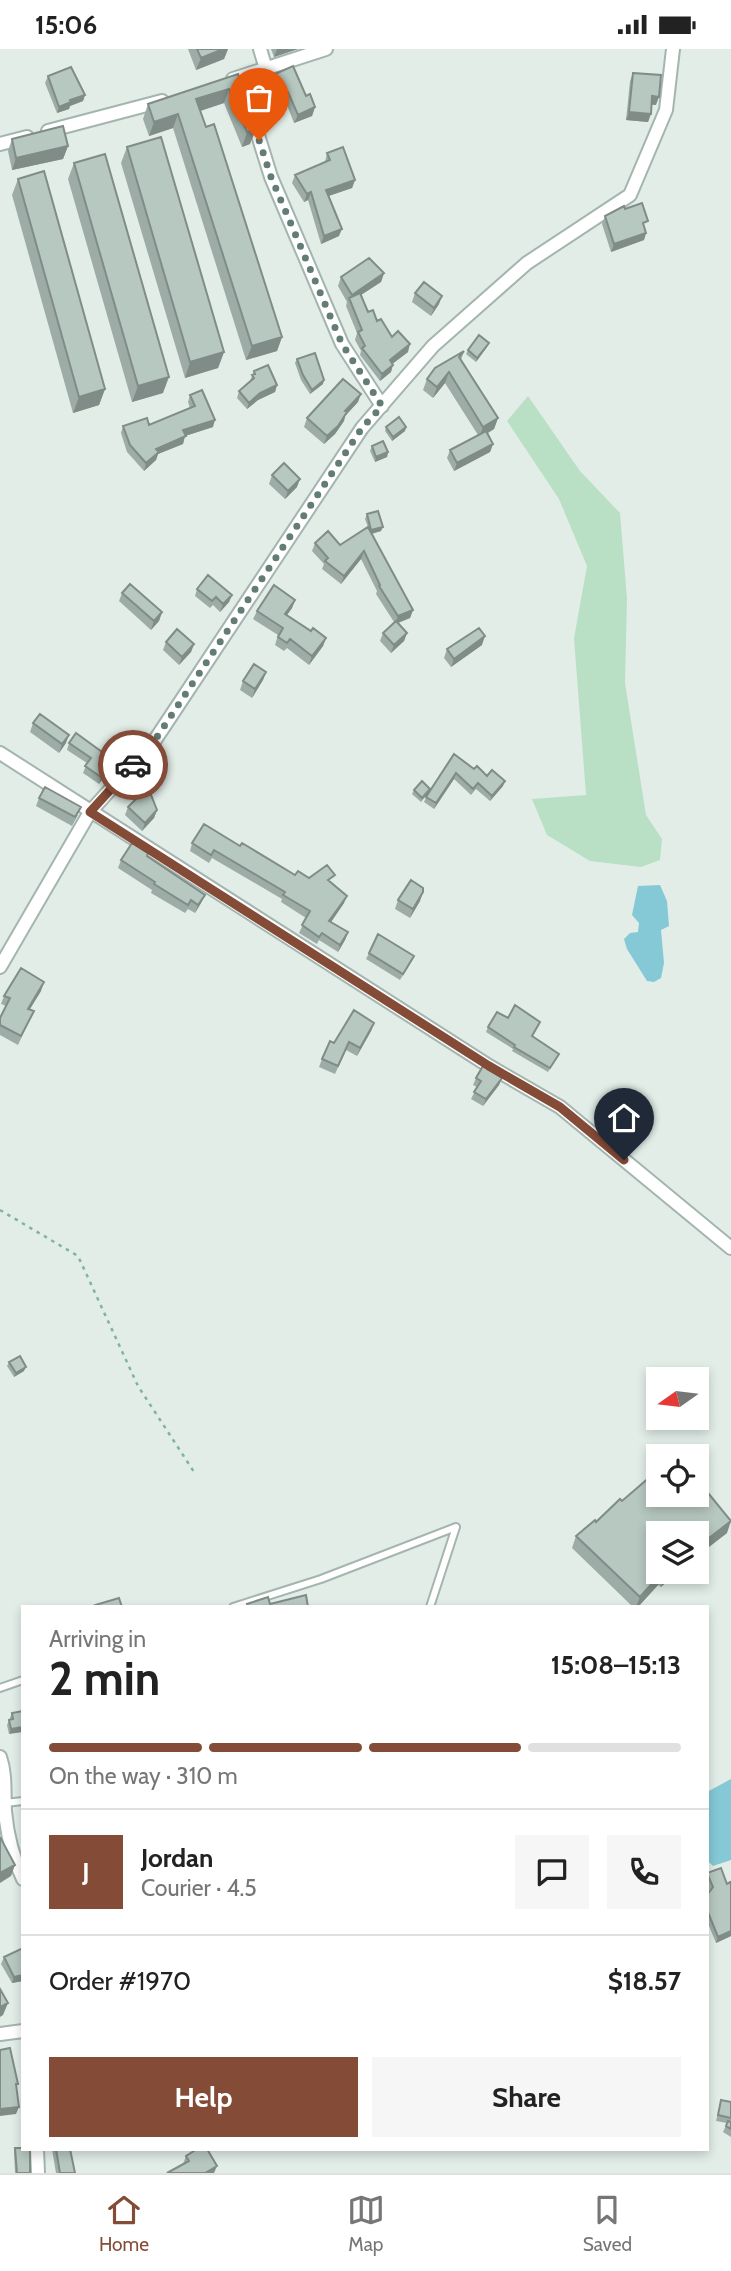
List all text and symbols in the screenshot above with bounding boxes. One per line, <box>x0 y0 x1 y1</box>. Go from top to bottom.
text: 15:06 <box>35 9 97 41</box>
pin <box>229 68 289 140</box>
icon: bag <box>240 79 278 117</box>
courier <box>98 730 168 800</box>
icon: car <box>114 746 152 784</box>
pin <box>594 1088 654 1160</box>
icon: home <box>605 1099 643 1137</box>
north arrow <box>646 1367 709 1430</box>
map controls <box>646 1367 709 1584</box>
button: locate <box>646 1444 709 1507</box>
button: layers <box>646 1521 709 1584</box>
text: Arriving in <box>49 1625 146 1653</box>
text: 15:08–15:13 <box>551 1649 681 1681</box>
text: 2 min <box>49 1651 160 1707</box>
text: On the way · 310 m <box>49 1762 238 1790</box>
button: chat <box>515 1835 589 1909</box>
button: phone <box>607 1835 681 1909</box>
text: Jordan <box>141 1842 213 1874</box>
text: J <box>82 1856 90 1888</box>
text: Courier · 4.5 <box>141 1874 257 1902</box>
text: Order #1970 <box>49 1965 191 1997</box>
text: $18.57 <box>608 1965 681 1997</box>
button: Help <box>49 2057 358 2137</box>
button: Share <box>372 2057 681 2137</box>
tab: Home <box>99 2191 149 2256</box>
tab: Map <box>347 2191 385 2256</box>
tab: Saved <box>583 2191 632 2256</box>

